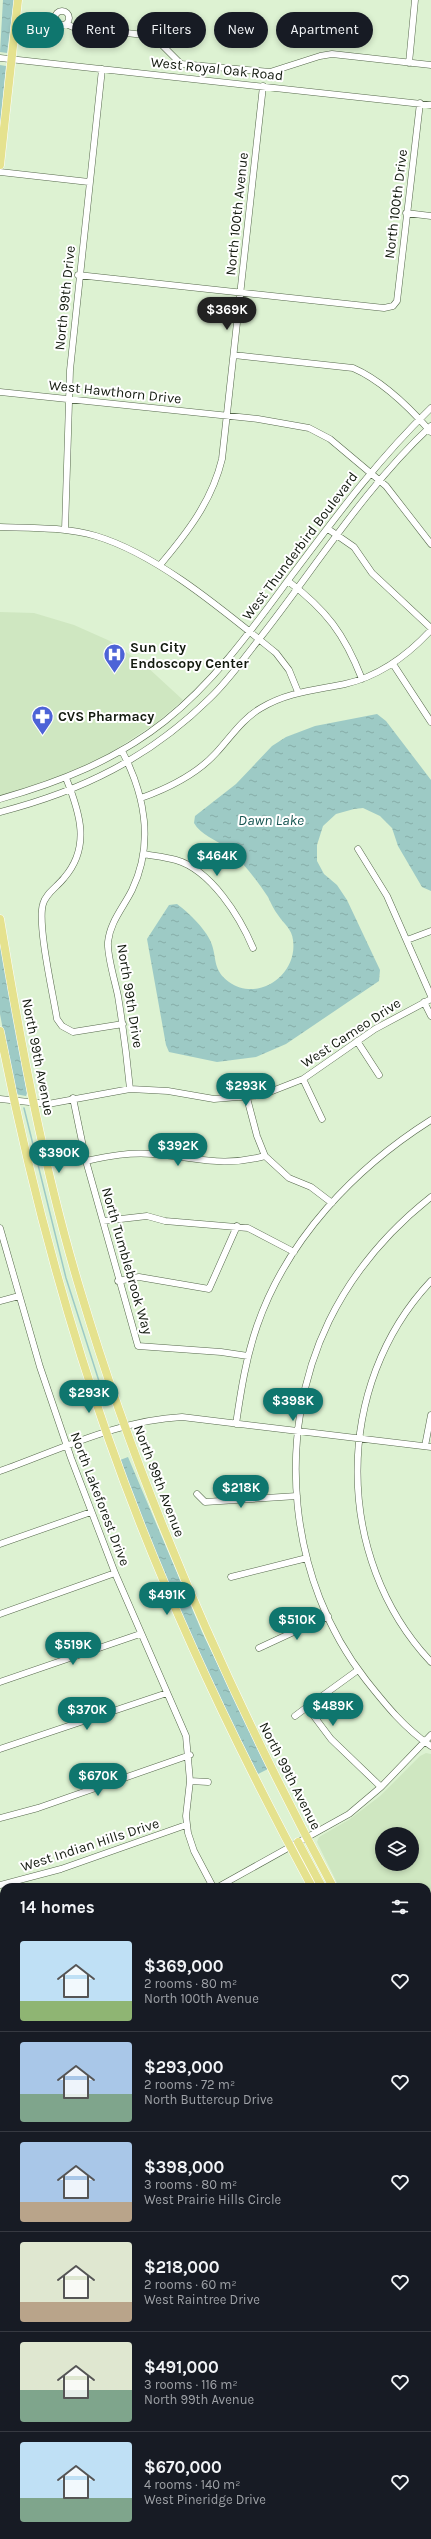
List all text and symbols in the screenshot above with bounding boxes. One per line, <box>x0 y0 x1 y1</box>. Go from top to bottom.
chip: Buy <box>12 12 64 48</box>
chip: Rent <box>72 12 129 48</box>
chip: Filters <box>137 12 206 48</box>
chip: New <box>214 12 268 48</box>
chip: Apartment <box>276 12 373 48</box>
street label: West Royal Oak Road <box>150 54 284 84</box>
street label: North 100th Drive <box>381 148 411 260</box>
street label: North 100th Avenue <box>222 152 252 276</box>
street label: North 99th Drive <box>51 245 79 351</box>
pin: $369K <box>199 297 255 331</box>
text: $369K <box>206 302 248 317</box>
street label: West Hawthorn Drive <box>48 377 182 407</box>
street label: West Thunderbird Boulevard <box>239 468 361 624</box>
place label: Sun City Endoscopy Center <box>130 639 249 672</box>
hospital icon: Sun City Endoscopy Center <box>101 642 127 675</box>
pharmacy icon: CVS Pharmacy <box>29 703 55 736</box>
place label: CVS Pharmacy <box>58 708 154 725</box>
water label: Dawn Lake <box>238 811 304 829</box>
pin: $464K <box>189 843 245 877</box>
text: $464K <box>197 848 237 863</box>
street label: North 99th Drive <box>113 943 147 1049</box>
street label: West Cameo Drive <box>298 994 404 1072</box>
street label: North 99th Avenue <box>18 997 58 1117</box>
pin: $293K <box>218 1073 274 1107</box>
text: $293K <box>225 1078 267 1093</box>
pin: $392K <box>150 1133 206 1167</box>
text: $392K <box>157 1138 199 1153</box>
pin: $390K <box>31 1140 87 1174</box>
text: $390K <box>38 1145 80 1160</box>
street label: North Tumblebrook Way <box>98 1185 156 1337</box>
pin: $293K <box>61 1380 117 1414</box>
text: $293K <box>68 1385 110 1400</box>
pin: $398K <box>265 1388 321 1422</box>
text: $398K <box>272 1393 314 1408</box>
street label: North 99th Avenue <box>130 1423 188 1539</box>
street label: North Lakeforest Drive <box>67 1430 133 1568</box>
pin: $218K <box>213 1475 269 1509</box>
text: $218K <box>222 1480 260 1495</box>
pin: $491K <box>139 1582 195 1616</box>
text: $491K <box>148 1587 186 1602</box>
pin: $510K <box>269 1607 325 1641</box>
text: $510K <box>278 1612 316 1627</box>
pin: $519K <box>45 1632 101 1666</box>
text: $519K <box>54 1637 92 1652</box>
pin: $489K <box>305 1693 361 1727</box>
pin: $370K <box>59 1697 115 1731</box>
text: $489K <box>312 1698 354 1713</box>
text: $370K <box>67 1702 107 1717</box>
street label: North 99th Avenue <box>255 1719 325 1833</box>
pin: $670K <box>70 1763 126 1797</box>
text: $670K <box>78 1768 118 1783</box>
street label: West Indian Hills Drive <box>19 1815 161 1875</box>
map controls <box>375 1827 419 1871</box>
button: layers <box>375 1827 419 1871</box>
icon: filters <box>389 1896 411 1918</box>
text: 14 homes <box>20 1897 95 1917</box>
text: $369,000 <box>144 1956 224 1976</box>
icon: home <box>52 1957 100 2005</box>
icon: heart <box>389 1970 411 1992</box>
text: 2 rooms · 80 m² <box>144 1976 237 1991</box>
text: North 100th Avenue <box>144 1991 259 2006</box>
text: $293,000 <box>144 2057 224 2077</box>
icon: home <box>52 2058 100 2106</box>
icon: heart <box>389 2071 411 2093</box>
text: 2 rooms · 72 m² <box>144 2077 235 2092</box>
text: North Buttercup Drive <box>144 2092 273 2107</box>
text: $398,000 <box>144 2157 224 2177</box>
icon: home <box>52 2158 100 2206</box>
icon: heart <box>389 2171 411 2193</box>
text: 3 rooms · 80 m² <box>144 2177 237 2192</box>
text: West Prairie Hills Circle <box>144 2192 281 2207</box>
text: $218,000 <box>144 2257 220 2277</box>
icon: home <box>52 2258 100 2306</box>
icon: heart <box>389 2271 411 2293</box>
text: 2 rooms · 60 m² <box>144 2277 237 2292</box>
text: West Raintree Drive <box>144 2292 260 2307</box>
text: $491,000 <box>144 2357 219 2377</box>
icon: home <box>52 2358 100 2406</box>
icon: heart <box>389 2371 411 2393</box>
text: 3 rooms · 116 m² <box>144 2377 238 2392</box>
text: North 99th Avenue <box>144 2392 254 2407</box>
text: $670,000 <box>144 2457 222 2477</box>
icon: home <box>52 2458 100 2506</box>
icon: heart <box>389 2471 411 2493</box>
text: 4 rooms · 140 m² <box>144 2477 240 2492</box>
text: West Pineridge Drive <box>144 2492 266 2507</box>

